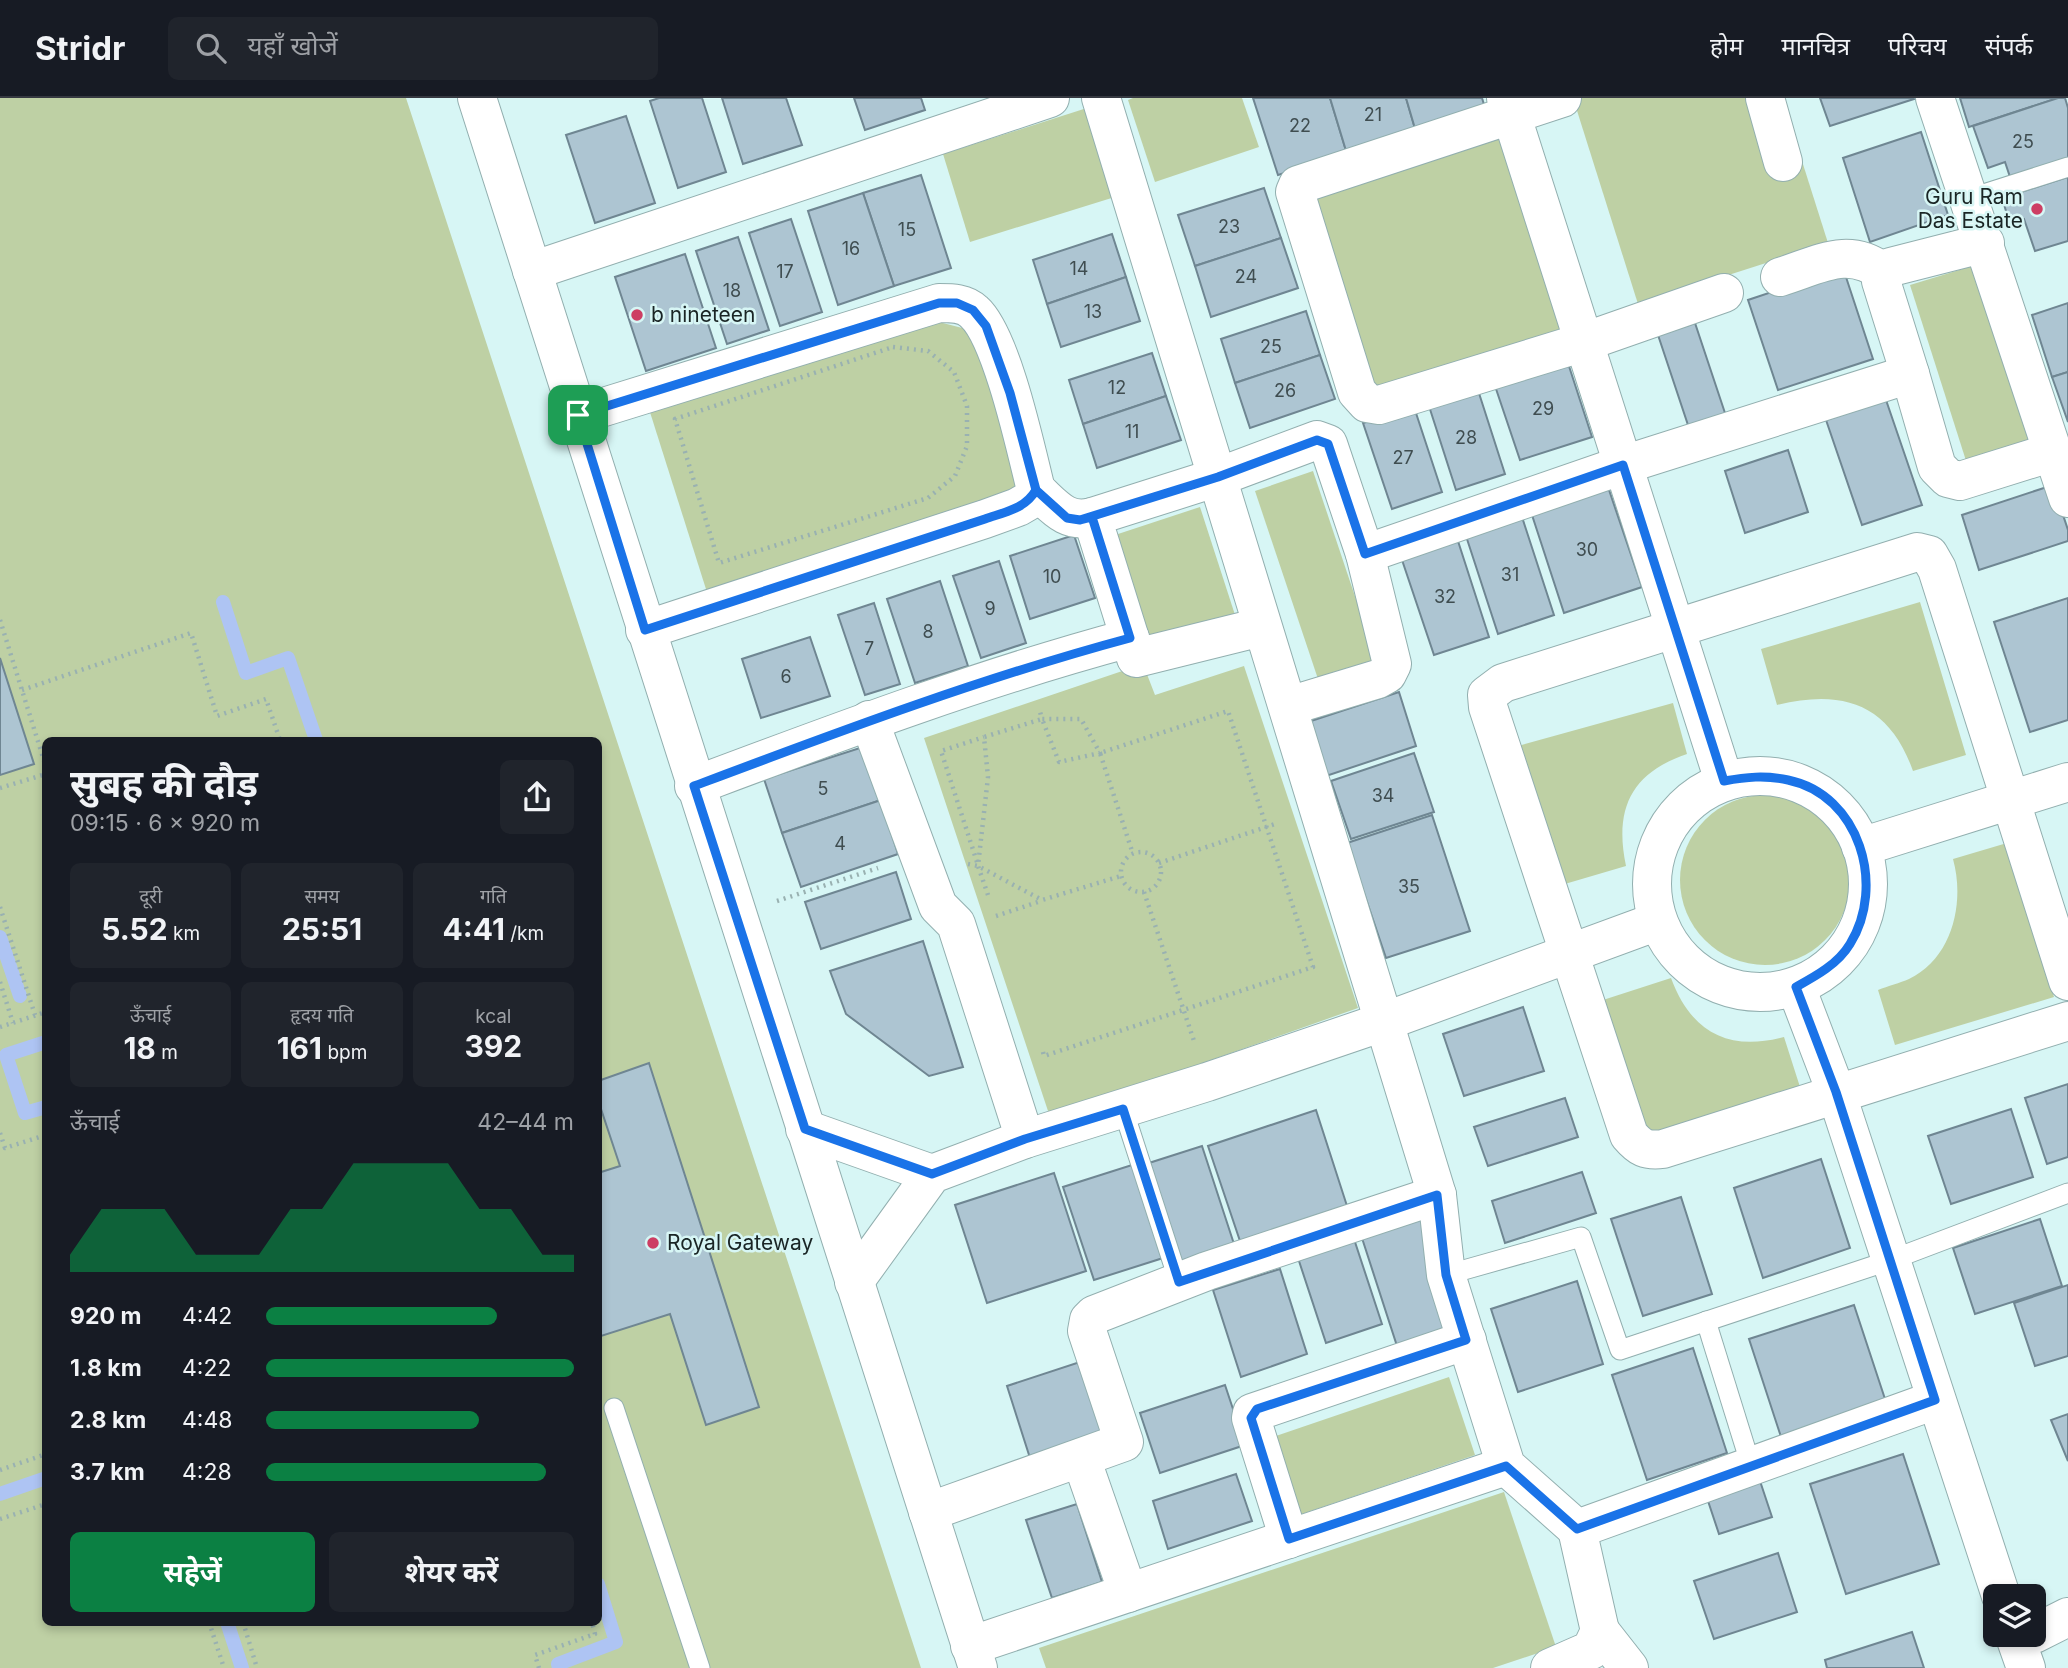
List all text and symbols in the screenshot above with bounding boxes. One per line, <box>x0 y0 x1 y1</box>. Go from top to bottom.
search box <box>168 17 658 80</box>
text: Stridr <box>35 28 126 68</box>
icon: search <box>192 29 230 67</box>
text: यहाँ खोजें <box>248 30 338 61</box>
text: होम <box>1710 32 1743 61</box>
text: मानचित्र <box>1781 32 1850 61</box>
text: परिचय <box>1888 32 1947 61</box>
text: संपर्क <box>1985 32 2033 61</box>
house number: 21 <box>1364 104 1382 125</box>
house number: 22 <box>1289 115 1311 136</box>
house number: 25 <box>2012 131 2034 152</box>
place label: Guru Ram Das Estate <box>1918 184 2023 233</box>
marker: Guru Ram Das Estate <box>2029 201 2045 217</box>
house number: 23 <box>1218 216 1240 237</box>
house number: 15 <box>898 219 916 240</box>
house number: 16 <box>842 238 860 259</box>
house number: 14 <box>1070 258 1088 279</box>
house number: 17 <box>776 261 794 282</box>
house number: 24 <box>1235 266 1257 287</box>
house number: 18 <box>723 280 741 301</box>
house number: 13 <box>1084 301 1102 322</box>
place label: b nineteen <box>651 302 755 327</box>
marker: b nineteen <box>629 307 645 323</box>
house number: 25 <box>1260 336 1282 357</box>
house number: 12 <box>1108 377 1126 398</box>
house number: 26 <box>1274 380 1296 401</box>
pin <box>548 385 608 445</box>
icon: arrive <box>559 396 597 434</box>
house number: 29 <box>1532 398 1554 419</box>
house number: 11 <box>1125 421 1139 442</box>
house number: 28 <box>1455 427 1477 448</box>
house number: 27 <box>1392 447 1414 468</box>
house number: 30 <box>1576 539 1598 560</box>
house number: 31 <box>1501 564 1519 585</box>
house number: 10 <box>1043 566 1061 587</box>
house number: 32 <box>1434 586 1456 607</box>
house number: 9 <box>984 598 996 619</box>
house number: 8 <box>922 621 934 642</box>
house number: 7 <box>864 638 874 659</box>
house number: 6 <box>780 666 792 687</box>
text: सुबह की दौड़ <box>70 760 258 806</box>
button: share <box>500 760 574 834</box>
house number: 5 <box>818 778 828 799</box>
house number: 34 <box>1372 785 1394 806</box>
text: 09:15 · 6 × 920 m <box>70 809 260 837</box>
house number: 4 <box>834 833 846 854</box>
house number: 35 <box>1398 876 1420 897</box>
text: दूरी <box>139 885 162 908</box>
text: समय <box>304 885 340 908</box>
text: गति <box>480 885 507 908</box>
text: 5.52 <box>101 911 168 947</box>
text: 25:51 <box>282 911 362 947</box>
text: 4:41 <box>442 911 505 947</box>
text: km <box>168 922 200 945</box>
text: /km <box>505 922 544 945</box>
text: ऊँचाई <box>130 1004 171 1027</box>
text: हृदय गति <box>290 1004 354 1027</box>
text: kcal <box>475 1005 511 1028</box>
text: 392 <box>464 1028 522 1064</box>
text: 18 <box>123 1030 156 1066</box>
text: 161 <box>277 1030 322 1066</box>
text: m <box>156 1041 178 1064</box>
text: bpm <box>322 1041 367 1064</box>
text: ऊँचाई <box>70 1108 120 1136</box>
text: 42–44 m <box>477 1108 574 1136</box>
place label: Royal Gateway <box>667 1230 814 1255</box>
marker: Royal Gateway <box>645 1235 661 1251</box>
text: 920 m <box>70 1302 141 1330</box>
text: 4:42 <box>182 1302 232 1330</box>
text: 1.8 km <box>70 1354 142 1382</box>
text: 4:22 <box>182 1354 232 1382</box>
text: 2.8 km <box>70 1406 146 1434</box>
text: 4:48 <box>182 1406 233 1434</box>
text: 3.7 km <box>70 1458 145 1486</box>
text: 4:28 <box>182 1458 232 1486</box>
button: सहेजें <box>70 1532 315 1612</box>
button: शेयर करें <box>329 1532 574 1612</box>
map controls <box>1983 1584 2046 1647</box>
button: layers <box>1983 1584 2046 1647</box>

